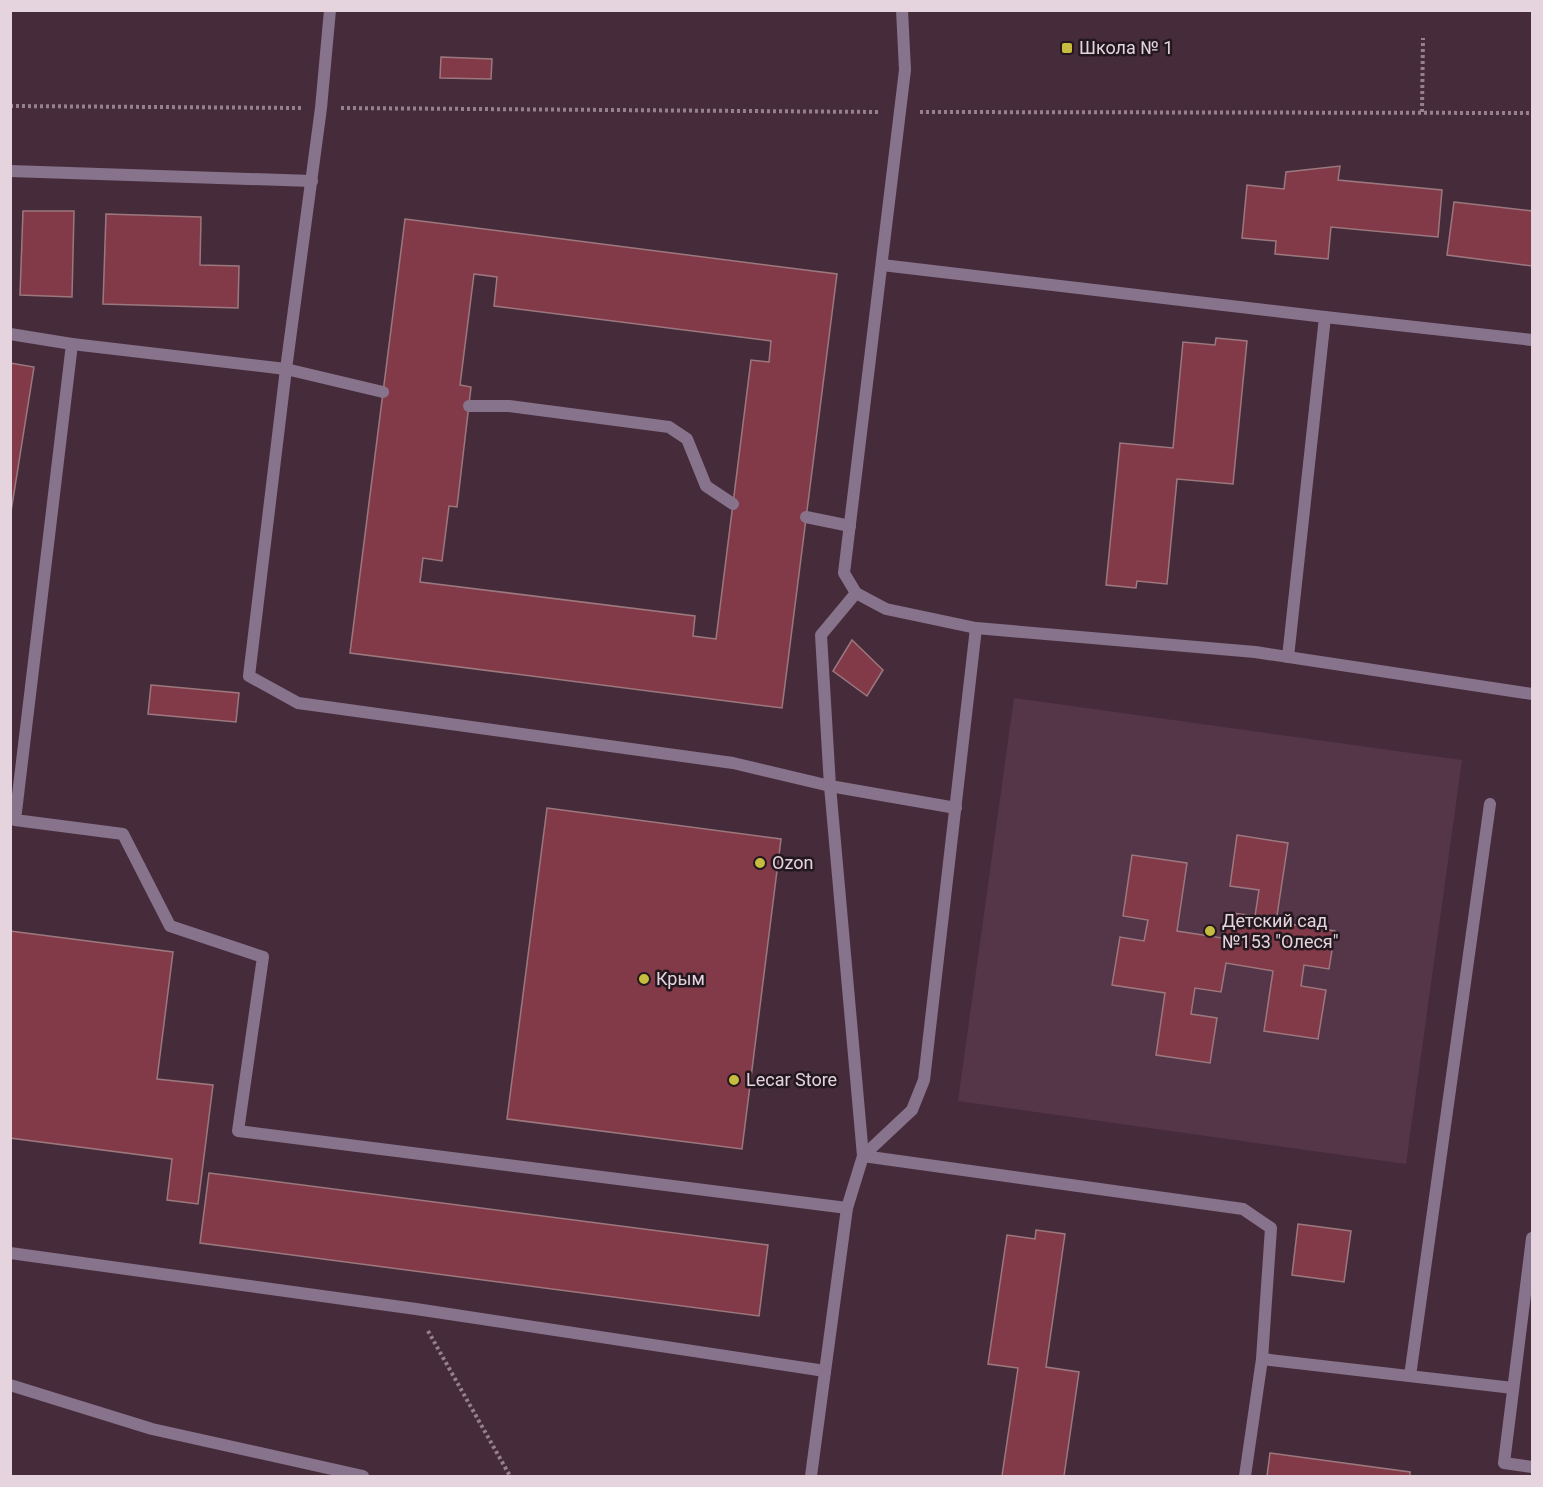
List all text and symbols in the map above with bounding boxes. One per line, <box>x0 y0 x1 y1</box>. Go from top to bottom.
place label: Школа № 1 <box>1079 37 1173 58</box>
marker: Школа № 1 <box>1060 41 1074 55</box>
place label: Ozon <box>772 852 813 873</box>
marker: Ozon <box>753 856 767 870</box>
place label: Детский сад №153 "Олеся" <box>1222 910 1339 952</box>
marker: Детский сад №153 "Олеся" <box>1203 924 1217 938</box>
place label: Крым <box>656 968 705 989</box>
marker: Крым <box>637 972 651 986</box>
place label: Lecar Store <box>746 1069 837 1090</box>
marker: Lecar Store <box>727 1073 741 1087</box>

